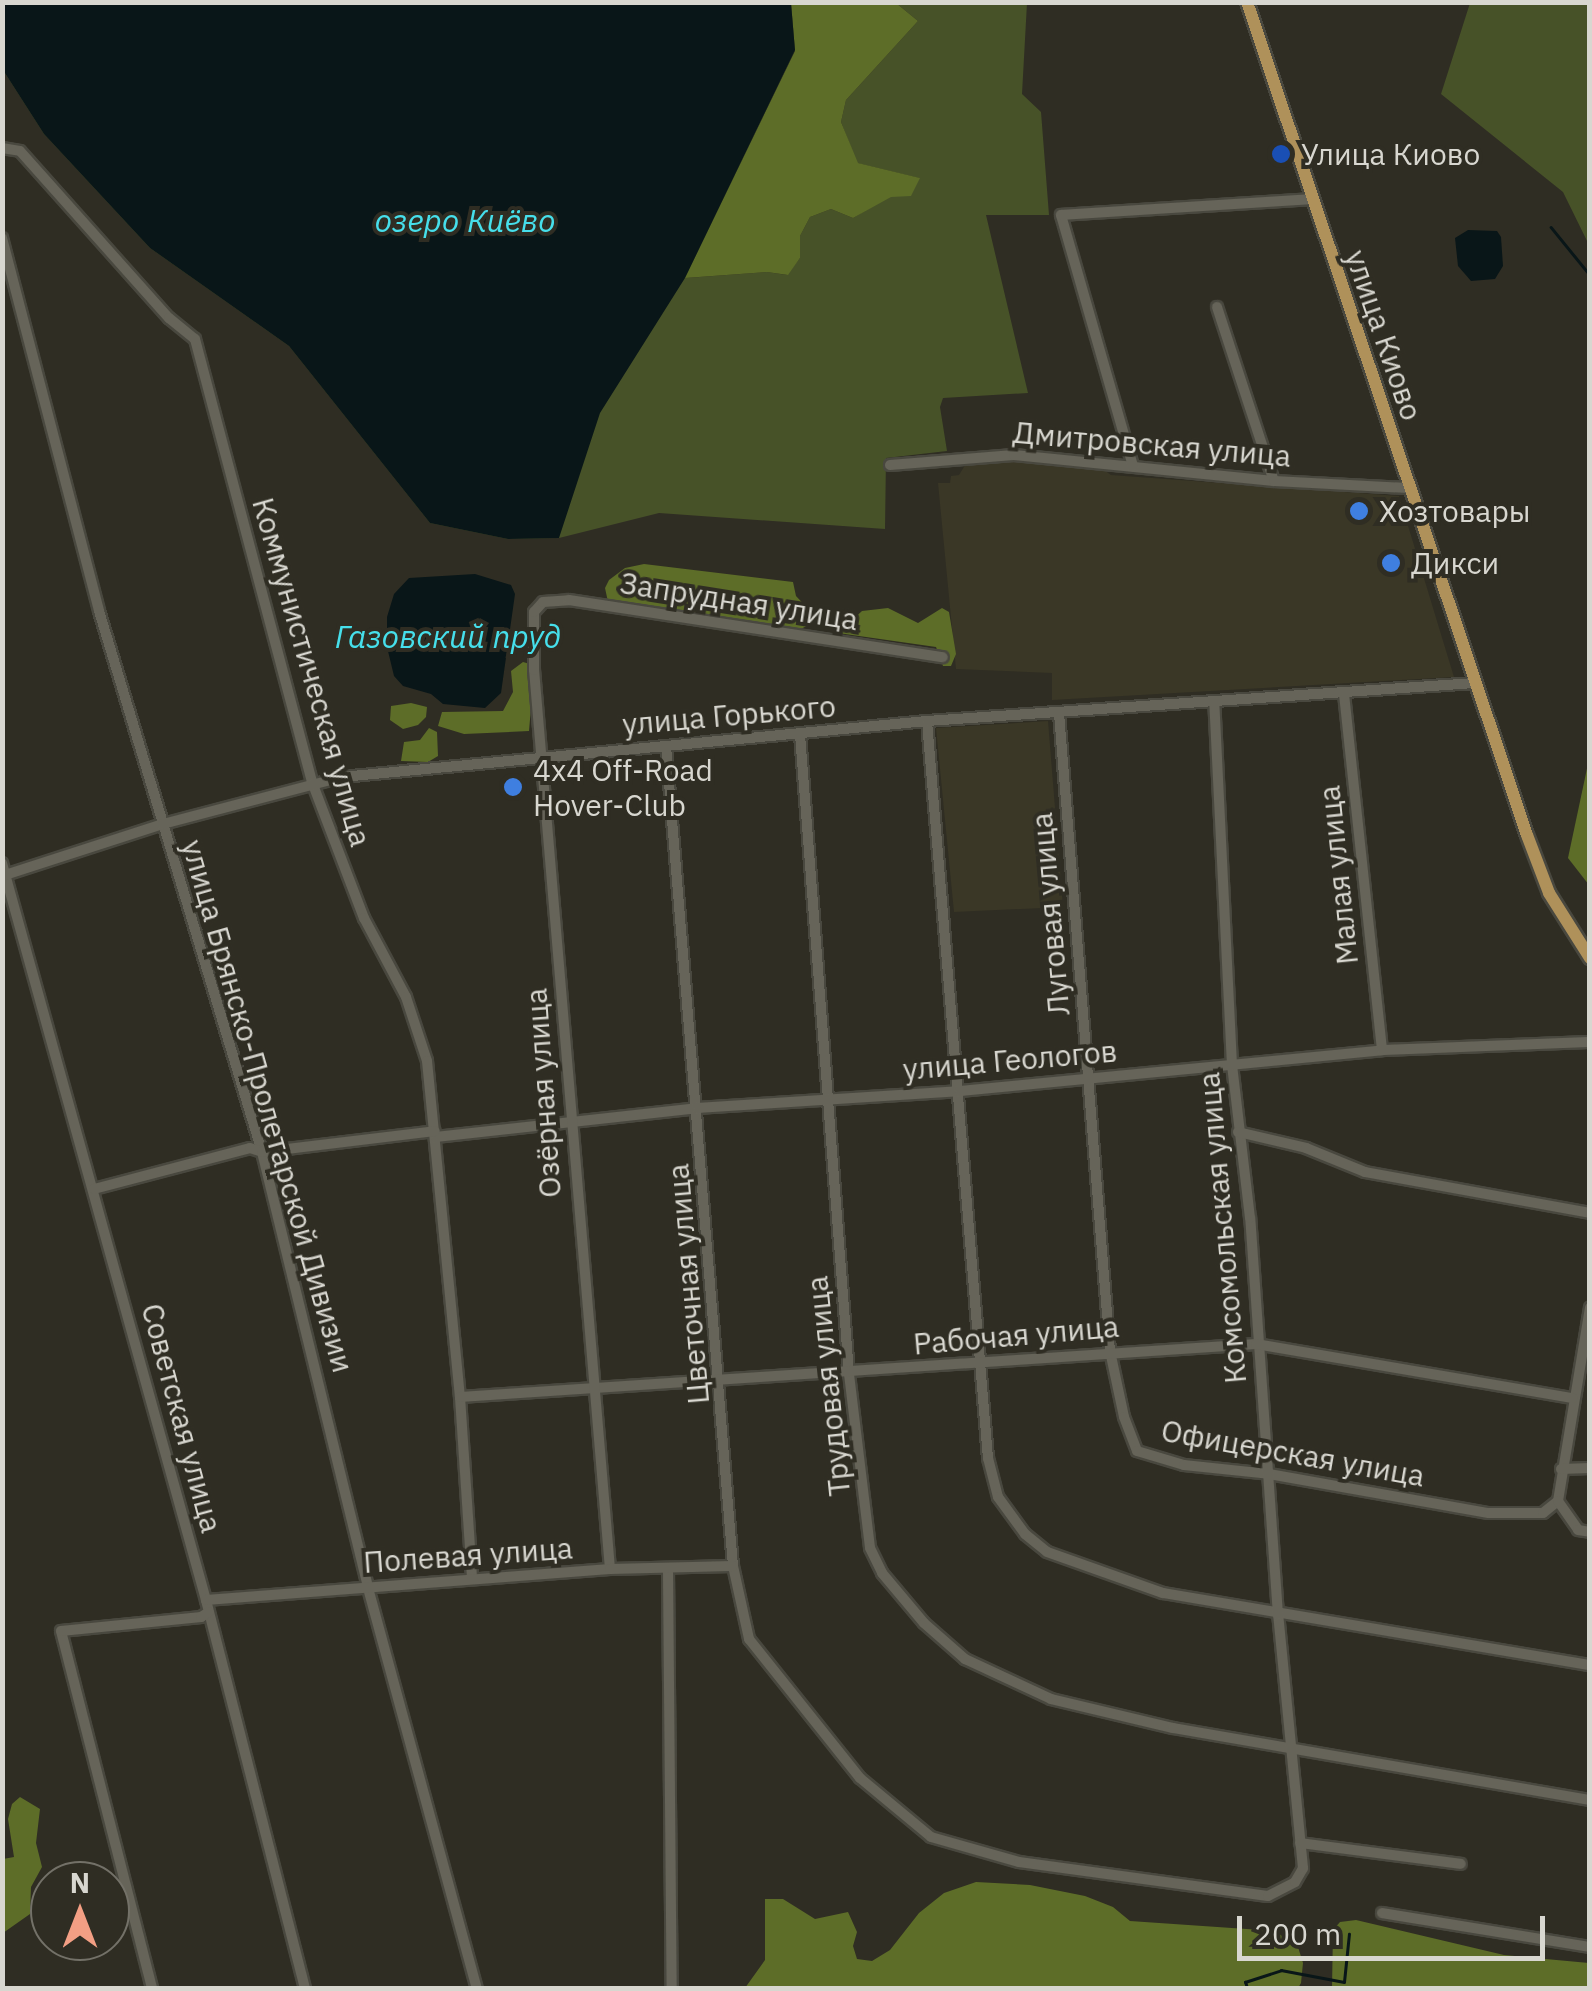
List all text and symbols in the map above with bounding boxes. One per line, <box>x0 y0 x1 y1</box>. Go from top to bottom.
place label: Улица Киово <box>1301 136 1480 172</box>
marker: Улица Киово <box>1270 143 1292 165</box>
water label: озеро Киёво <box>374 201 556 239</box>
street label: улица Киово <box>1338 245 1430 425</box>
street label: Дмитровская улица <box>1011 414 1293 474</box>
street label: Коммунистическая улица <box>245 493 379 851</box>
place label: Хозтовары <box>1379 493 1530 529</box>
marker: Хозтовары <box>1348 500 1370 522</box>
place label: Дикси <box>1411 545 1499 581</box>
marker: Дикси <box>1380 552 1402 574</box>
street label: Запрудная улица <box>617 564 861 638</box>
water label: Газовский пруд <box>335 617 561 655</box>
street label: улица Горького <box>621 688 837 742</box>
place label: 4x4 Off-Road Hover-Club <box>533 752 713 822</box>
marker: 4x4 Off-Road Hover-Club <box>502 776 524 798</box>
street label: Малая улица <box>1311 784 1365 966</box>
street label: Луговая улица <box>1023 811 1077 1017</box>
street label: улица Брянско-Пролетарской Дивизии <box>175 836 361 1376</box>
street label: Озёрная улица <box>518 987 568 1199</box>
street label: улица Геологов <box>901 1033 1119 1087</box>
street label: Комсомольская улица <box>1190 1071 1254 1385</box>
street label: Цветочная улица <box>660 1162 716 1406</box>
street label: Трудовая улица <box>799 1274 857 1498</box>
street label: Советская улица <box>134 1300 230 1536</box>
street label: Рабочая улица <box>912 1308 1120 1362</box>
street label: Офицерская улица <box>1159 1412 1427 1494</box>
street label: Полевая улица <box>362 1530 574 1580</box>
north arrow <box>30 1861 130 1961</box>
text: N <box>70 1864 90 1901</box>
scale bar <box>1242 1896 1550 1958</box>
text: 200 m <box>1254 1914 1341 1953</box>

